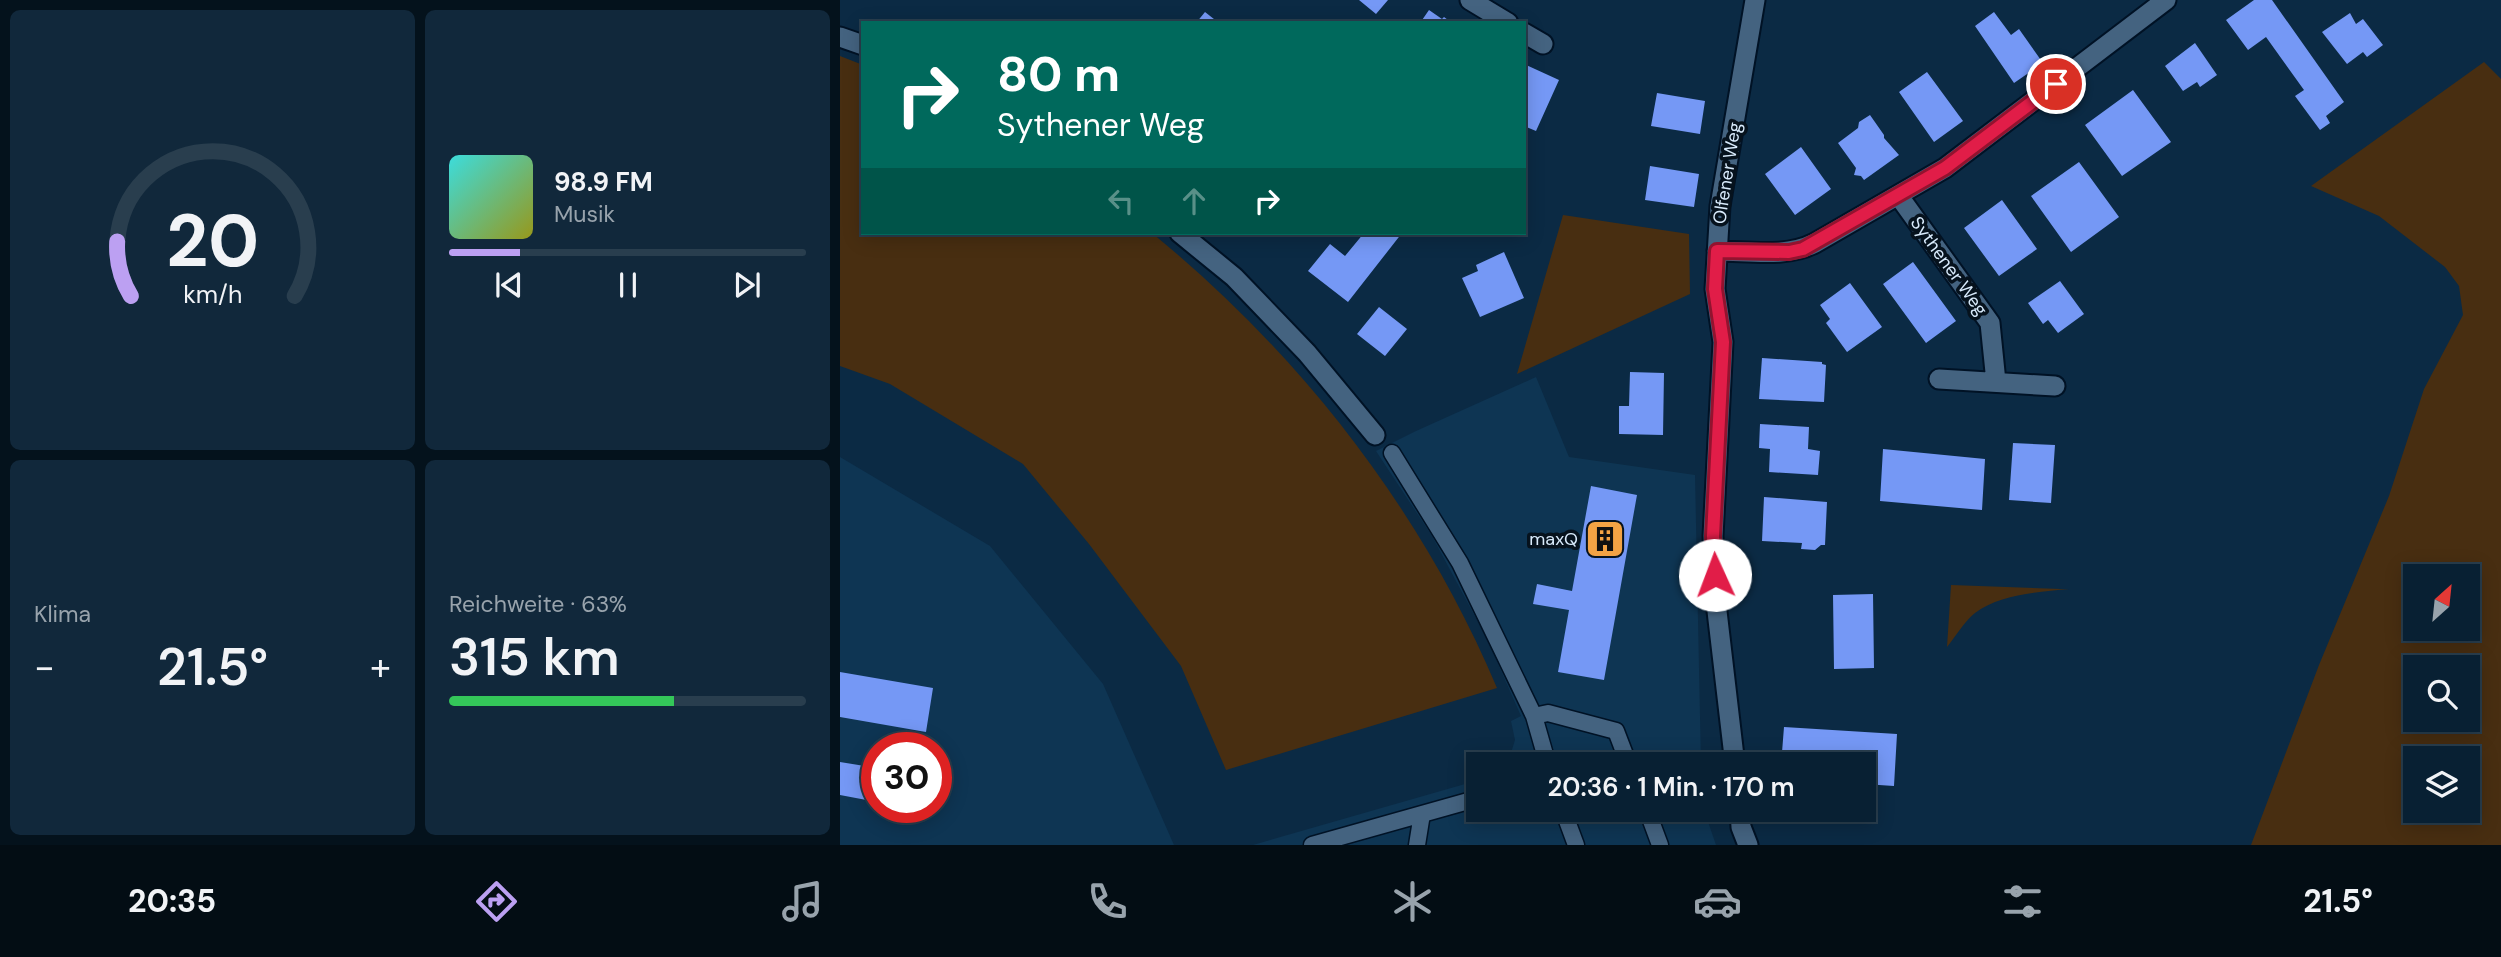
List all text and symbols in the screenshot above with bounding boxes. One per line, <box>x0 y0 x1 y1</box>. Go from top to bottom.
text: 80 m <box>997 42 1120 106</box>
icon: right <box>882 49 973 140</box>
pin <box>2026 54 2086 114</box>
icon: arrive <box>2037 65 2075 103</box>
text: Sythener Weg <box>997 104 1205 146</box>
street label: Olfener Weg <box>1707 120 1747 226</box>
text: 98.9 FM <box>554 165 653 199</box>
icon: left <box>1102 182 1140 220</box>
icon: ahead <box>1175 182 1213 220</box>
icon: right <box>1248 182 1286 220</box>
text: 20 <box>166 194 259 289</box>
text: Musik <box>554 199 615 229</box>
street label: Sythener Weg <box>1905 212 1993 320</box>
icon: previous <box>490 266 528 304</box>
icon: pause <box>609 266 647 304</box>
icon: next <box>728 266 766 304</box>
text: km/h <box>183 278 242 311</box>
building icon: maxQ <box>1584 518 1626 560</box>
place label: maxQ <box>1529 527 1578 551</box>
position arrow <box>1678 538 1752 612</box>
north arrow <box>2403 564 2480 640</box>
map controls <box>2403 564 2480 823</box>
text: Reichweite · 63% <box>449 589 627 619</box>
text: Klima <box>34 599 91 629</box>
text: 315 km <box>449 623 620 691</box>
text: 21.5° <box>157 633 268 701</box>
text: − <box>34 642 55 692</box>
text: + <box>370 642 391 692</box>
button: search <box>2403 655 2480 732</box>
speed limit sign: 30 <box>861 732 952 823</box>
button: layers <box>2403 746 2480 823</box>
text: 20:36 · 1 Min. · 170 m <box>1547 770 1795 804</box>
icon: directions <box>472 877 521 926</box>
icon: music <box>778 877 827 926</box>
icon: phone <box>1083 877 1132 926</box>
icon: climate <box>1388 877 1437 926</box>
icon: car <box>1693 877 1742 926</box>
icon: filters <box>1998 877 2047 926</box>
text: 20:35 <box>128 880 216 922</box>
text: 21.5° <box>2303 880 2373 922</box>

